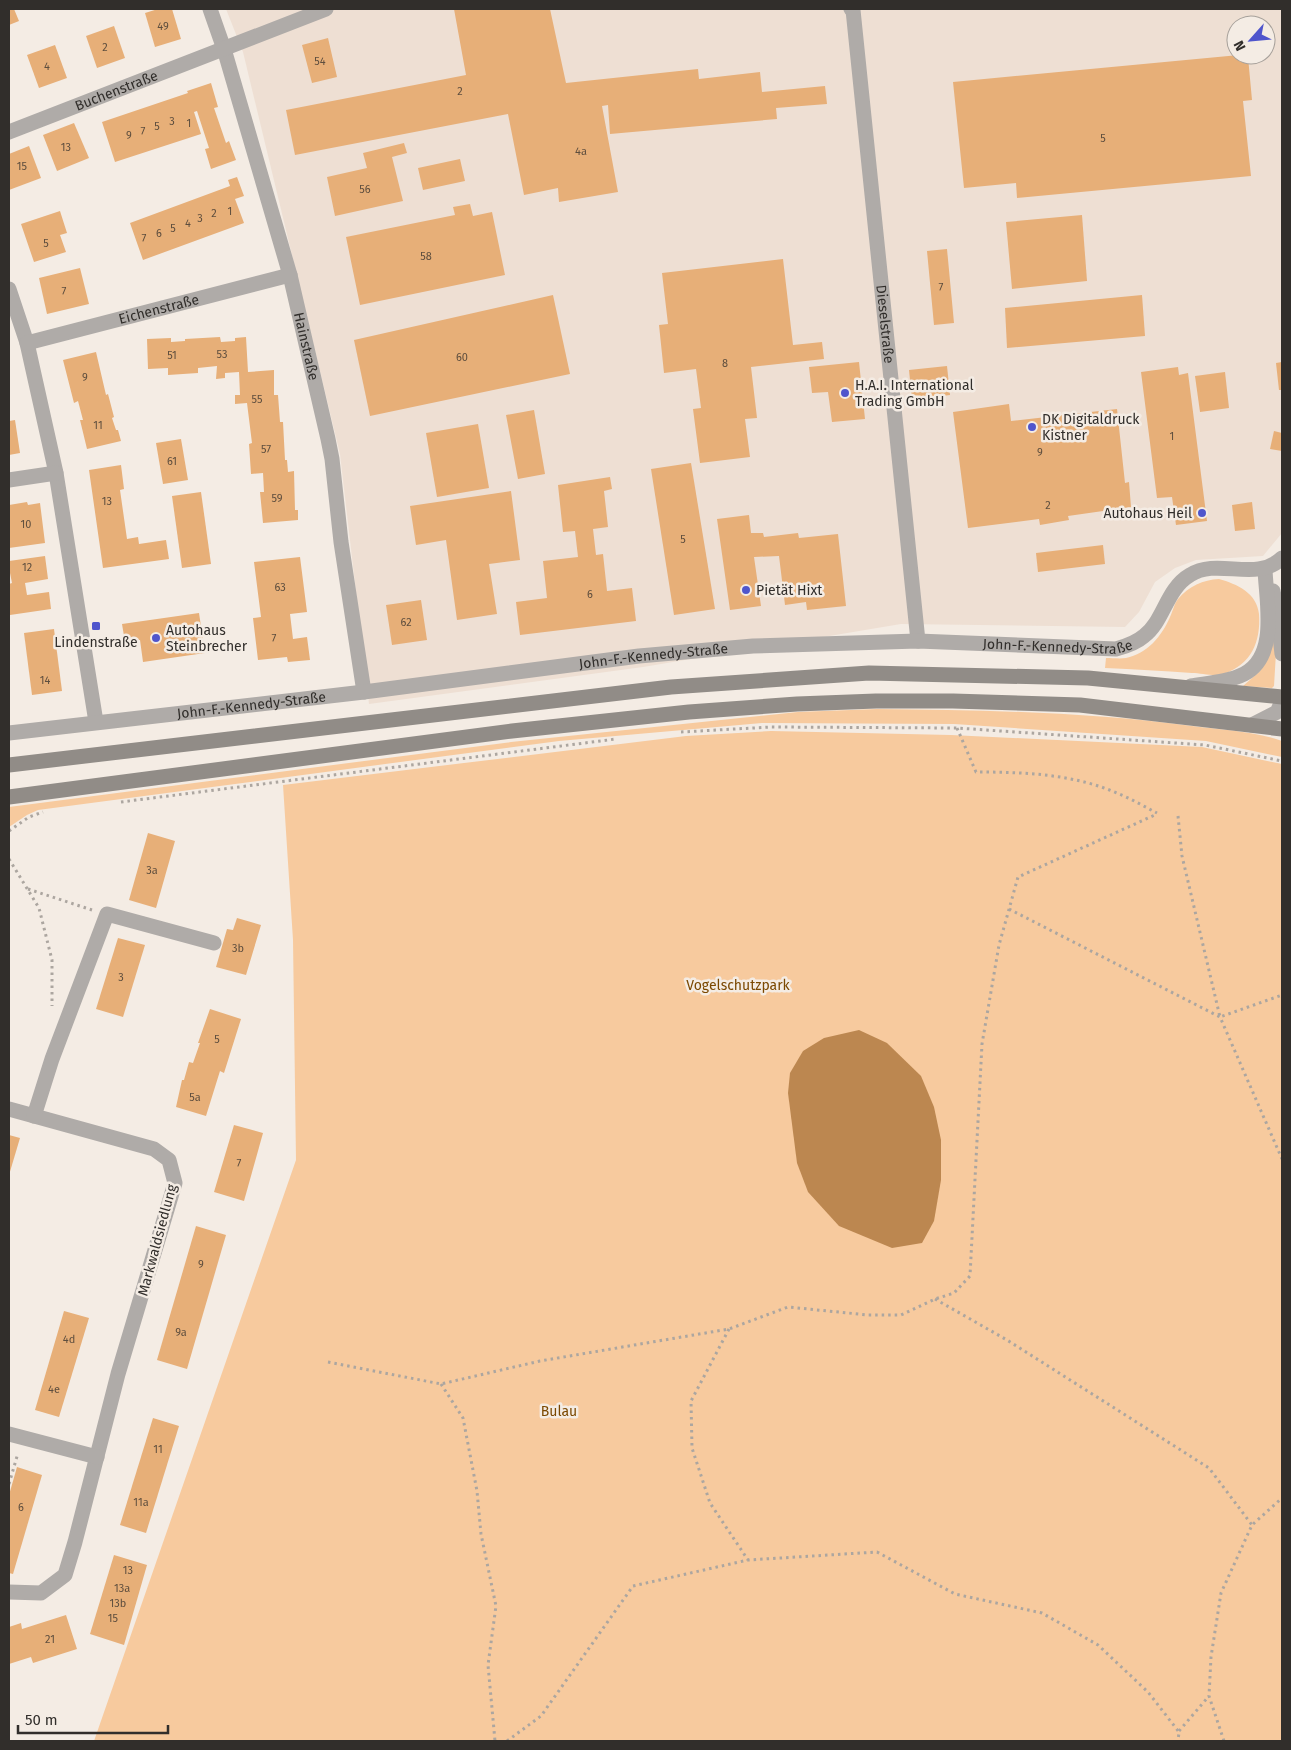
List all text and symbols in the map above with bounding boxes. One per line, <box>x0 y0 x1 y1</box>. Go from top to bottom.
north arrow <box>1226 15 1276 65</box>
house number: 49 <box>157 20 169 33</box>
text: N <box>1230 38 1250 54</box>
house number: 2 <box>102 41 108 54</box>
house number: 54 <box>314 55 326 68</box>
house number: 4 <box>44 60 50 73</box>
street label: Buchenstraße <box>73 67 160 115</box>
house number: 2 <box>457 85 463 98</box>
house number: 3 <box>169 115 175 128</box>
house number: 1 <box>187 117 191 130</box>
house number: 5 <box>154 120 160 133</box>
house number: 7 <box>141 125 146 138</box>
house number: 9 <box>126 129 132 142</box>
house number: 5 <box>1100 132 1106 145</box>
house number: 13 <box>61 141 71 154</box>
house number: 4a <box>575 145 587 158</box>
house number: 15 <box>17 160 28 173</box>
house number: 56 <box>359 183 371 196</box>
house number: 1 <box>228 205 232 218</box>
house number: 2 <box>211 207 217 220</box>
house number: 3 <box>197 212 203 225</box>
house number: 4 <box>185 217 191 230</box>
house number: 5 <box>170 222 176 235</box>
house number: 6 <box>156 227 162 240</box>
house number: 7 <box>142 232 147 245</box>
house number: 5 <box>43 237 49 250</box>
house number: 58 <box>420 250 432 263</box>
house number: 7 <box>939 281 944 294</box>
street label: Dieselstraße <box>872 284 897 364</box>
house number: 7 <box>62 285 67 298</box>
street label: Eichenstraße <box>117 291 201 328</box>
street label: Hainstraße <box>290 311 322 382</box>
house number: 53 <box>217 348 227 361</box>
house number: 51 <box>167 349 177 362</box>
house number: 60 <box>456 351 468 364</box>
house number: 8 <box>722 357 728 370</box>
house number: 9 <box>82 371 88 384</box>
place label: H.A.I. International Trading GmbH <box>855 377 974 410</box>
marker: H.A.I. International Trading GmbH <box>839 387 851 399</box>
house number: 55 <box>252 393 263 406</box>
place label: DK Digitaldruck Kistner <box>1042 411 1140 444</box>
house number: 11 <box>93 419 103 432</box>
marker: DK Digitaldruck Kistner <box>1026 421 1038 433</box>
house number: 1 <box>1170 430 1174 443</box>
house number: 57 <box>261 443 271 456</box>
house number: 9 <box>1037 446 1043 459</box>
house number: 61 <box>167 455 177 468</box>
house number: 59 <box>271 492 283 505</box>
house number: 13 <box>102 495 112 508</box>
house number: 2 <box>1045 499 1051 512</box>
place label: Autohaus Heil <box>1103 505 1192 522</box>
marker: Autohaus Heil <box>1196 507 1208 519</box>
house number: 10 <box>21 518 31 531</box>
house number: 5 <box>680 533 686 546</box>
house number: 12 <box>22 561 32 574</box>
house number: 63 <box>274 581 286 594</box>
place label: Pietät Hixt <box>756 582 823 599</box>
marker: Pietät Hixt <box>740 584 752 596</box>
house number: 6 <box>587 588 593 601</box>
house number: 62 <box>400 616 412 629</box>
marker: Lindenstraße <box>90 620 102 632</box>
place label: Autohaus Steinbrecher <box>166 622 248 655</box>
marker: Autohaus Steinbrecher <box>150 632 162 644</box>
house number: 7 <box>272 632 277 645</box>
place label: Lindenstraße <box>54 634 138 651</box>
street label: John-F.-Kennedy-Straße <box>982 636 1135 658</box>
street label: John-F.-Kennedy-Straße <box>578 640 729 673</box>
house number: 14 <box>40 674 50 687</box>
street label: John-F.-Kennedy-Straße <box>176 688 327 723</box>
house number: 3a <box>146 864 158 877</box>
house number: 3b <box>232 942 244 955</box>
house number: 3 <box>118 971 124 984</box>
park label: Vogelschutzpark <box>686 977 791 994</box>
house number: 5 <box>214 1033 220 1046</box>
house number: 5a <box>189 1091 201 1104</box>
house number: 7 <box>237 1157 242 1170</box>
street label: Markwaldsiedlung <box>134 1182 181 1298</box>
house number: 9 <box>198 1258 204 1271</box>
house number: 9a <box>175 1326 187 1339</box>
house number: 4d <box>63 1333 75 1346</box>
house number: 4e <box>48 1383 60 1396</box>
park label: Bulau <box>541 1403 577 1420</box>
house number: 11 <box>153 1443 163 1456</box>
house number: 11a <box>133 1496 149 1509</box>
house number: 6 <box>18 1501 24 1514</box>
house number: 13 <box>123 1564 133 1577</box>
house number: 13a <box>114 1582 130 1595</box>
house number: 13b <box>110 1597 126 1610</box>
house number: 15 <box>108 1612 119 1625</box>
house number: 21 <box>45 1633 55 1646</box>
scale bar <box>18 1702 168 1734</box>
text: 50 m <box>25 1711 58 1729</box>

